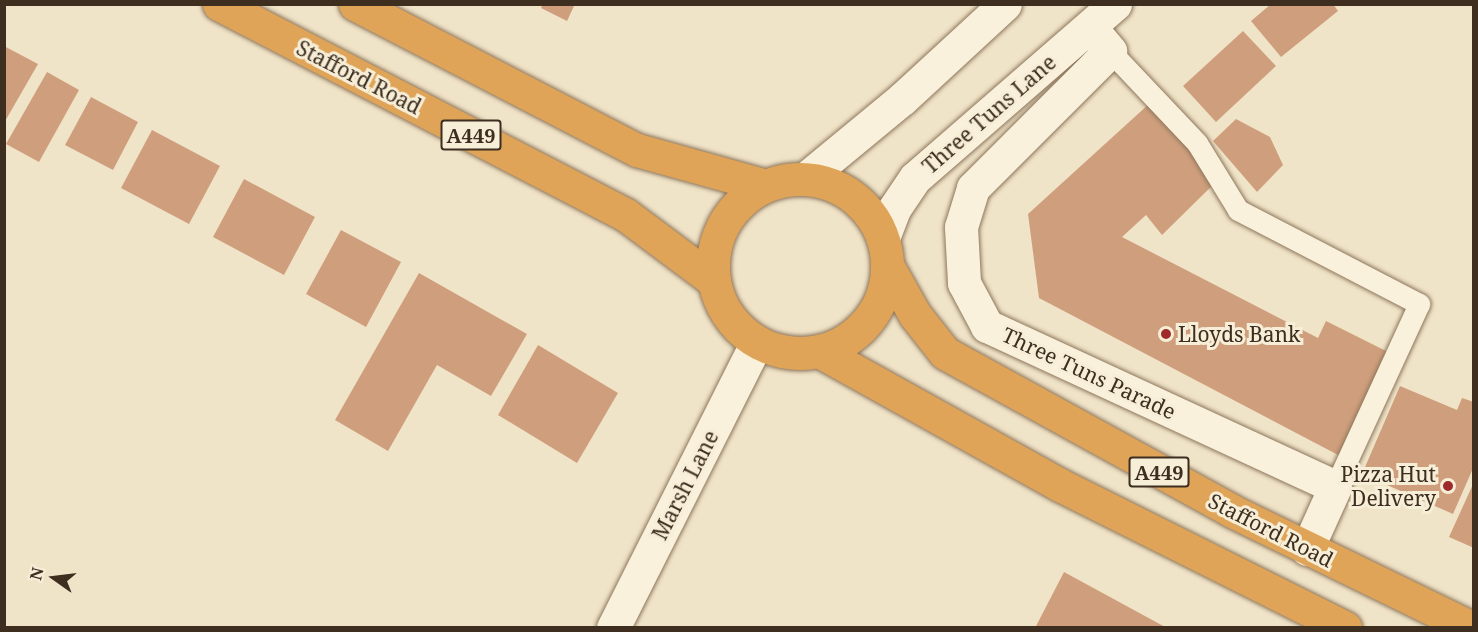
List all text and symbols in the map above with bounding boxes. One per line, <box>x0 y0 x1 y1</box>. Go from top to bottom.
street label: Stafford Road <box>292 35 426 119</box>
street label: Three Tuns Lane <box>917 49 1061 179</box>
road number: A449 <box>440 118 502 152</box>
place label: Lloyds Bank <box>1178 321 1300 347</box>
street label: Three Tuns Parade <box>998 322 1180 424</box>
marker: Lloyds Bank <box>1159 327 1173 341</box>
street label: Marsh Lane <box>647 426 723 544</box>
road number: A449 <box>1128 455 1190 489</box>
place label: Pizza Hut Delivery <box>1340 461 1436 511</box>
marker: Pizza Hut Delivery <box>1441 479 1455 493</box>
street label: Stafford Road <box>1204 488 1338 572</box>
north arrow <box>24 548 84 608</box>
text: N <box>24 565 49 582</box>

